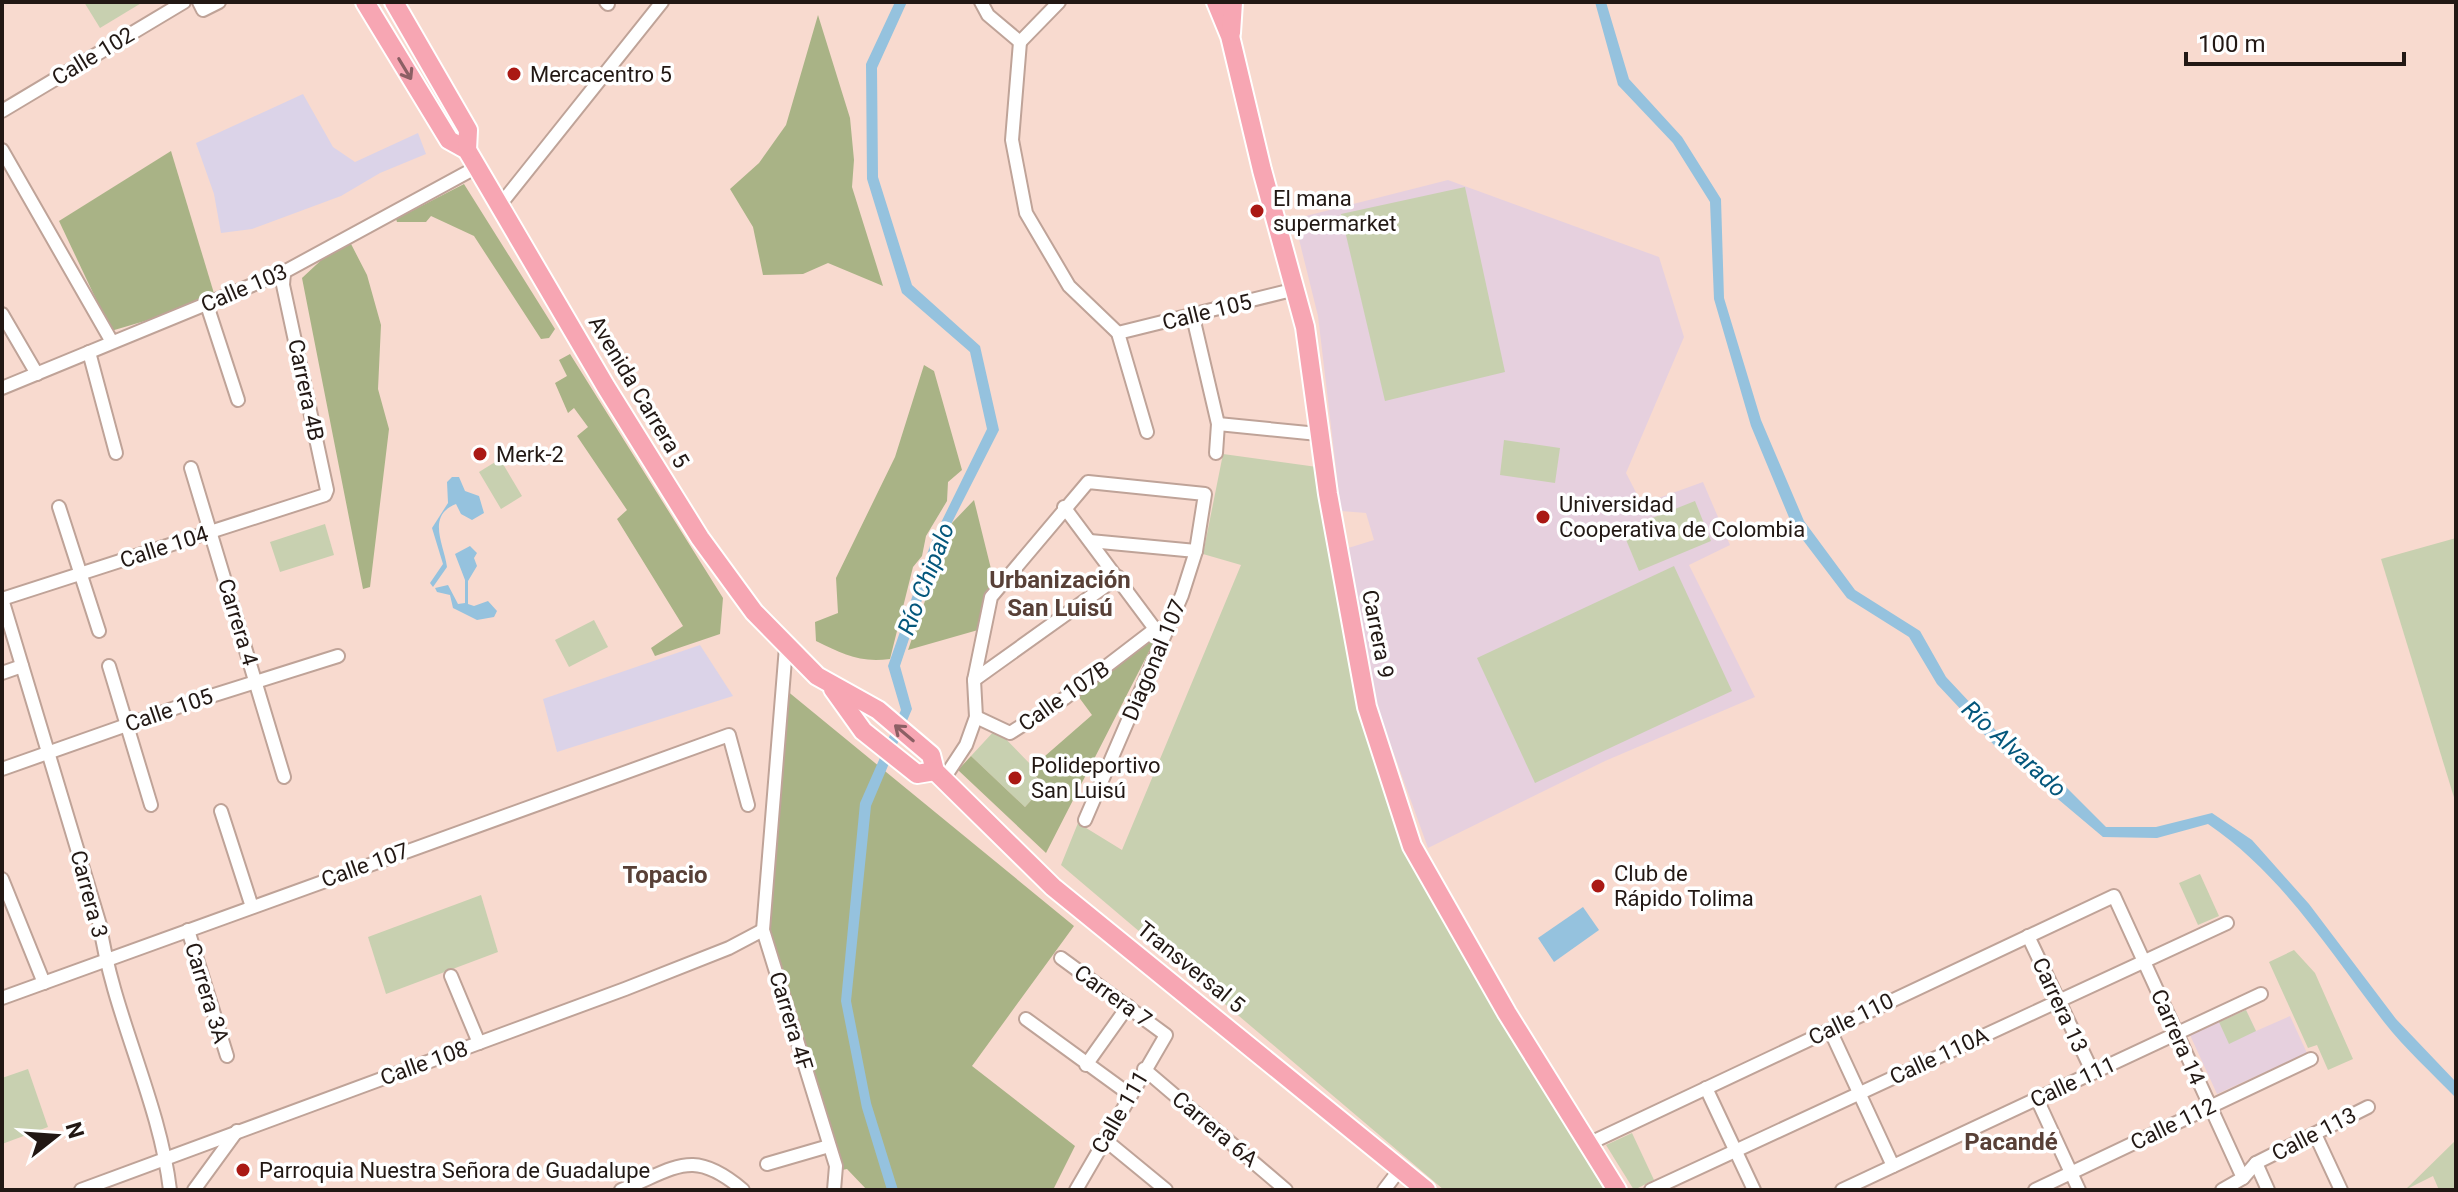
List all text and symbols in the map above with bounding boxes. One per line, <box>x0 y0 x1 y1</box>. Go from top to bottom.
scale bar <box>2186 16 2404 66</box>
street label: Calle 102 <box>47 22 139 90</box>
text: 100 m <box>2198 30 2265 58</box>
one-way arrow <box>398 57 414 80</box>
place label: Mercacentro 5 <box>530 62 672 87</box>
marker: Mercacentro 5 <box>505 65 523 83</box>
place label: El mana supermarket <box>1273 186 1396 236</box>
marker: El mana supermarket <box>1248 202 1266 220</box>
street label: Calle 103 <box>197 259 291 317</box>
street label: Calle 105 <box>1160 289 1254 335</box>
street label: Avenida Carrera 5 <box>584 311 694 473</box>
street label: Carrera 4B <box>283 337 329 443</box>
place label: Merk-2 <box>496 442 564 467</box>
marker: Merk-2 <box>471 445 489 463</box>
place label: Universidad Cooperativa de Colombia <box>1559 492 1805 542</box>
marker: Universidad Cooperativa de Colombia <box>1534 508 1552 526</box>
water label: Río Chipalo <box>892 519 960 639</box>
street label: Calle 104 <box>117 521 211 573</box>
district label: Urbanización San Luisú <box>989 566 1131 622</box>
street label: Carrera 4 <box>213 576 263 668</box>
street label: Carrera 9 <box>1357 588 1399 680</box>
street label: Diagonal 107 <box>1117 596 1191 724</box>
street label: Calle 107B <box>1014 656 1114 736</box>
street label: Calle 105 <box>122 683 216 737</box>
water label: Río Alvarado <box>1956 695 2072 803</box>
one-way arrow <box>895 724 915 742</box>
place label: Polideportivo San Luisú <box>1031 753 1161 803</box>
marker: Polideportivo San Luisú <box>1006 769 1024 787</box>
street label: Calle 107 <box>318 838 412 892</box>
street label: Carrera 3 <box>65 848 113 940</box>
district label: Topacio <box>622 861 708 889</box>
place label: Club de Rápido Tolima <box>1614 861 1754 911</box>
marker: Club de Rápido Tolima <box>1589 877 1607 895</box>
street label: Transversal 5 <box>1132 916 1250 1018</box>
street label: Carrera 3A <box>180 940 234 1047</box>
street label: Carrera 13 <box>2027 954 2093 1056</box>
street label: Carrera 7 <box>1069 960 1157 1032</box>
street label: Carrera 4F <box>764 969 818 1073</box>
street label: Carrera 14 <box>2146 985 2210 1089</box>
street label: Calle 110 <box>1805 988 1897 1050</box>
street label: Calle 110A <box>1886 1022 1993 1090</box>
street label: Calle 108 <box>377 1036 471 1090</box>
street label: Calle 111 <box>2026 1051 2120 1113</box>
street label: Calle 111 <box>1086 1066 1154 1158</box>
street label: Carrera 6A <box>1167 1086 1263 1172</box>
street label: Calle 112 <box>2127 1093 2219 1155</box>
north arrow <box>16 1096 96 1176</box>
street label: Calle 113 <box>2268 1102 2360 1166</box>
text: N <box>60 1119 89 1141</box>
district label: Pacandé <box>1964 1128 2058 1156</box>
place label: Parroquia Nuestra Señora de Guadalupe <box>259 1158 650 1183</box>
marker: Parroquia Nuestra Señora de Guadalupe <box>234 1161 252 1179</box>

